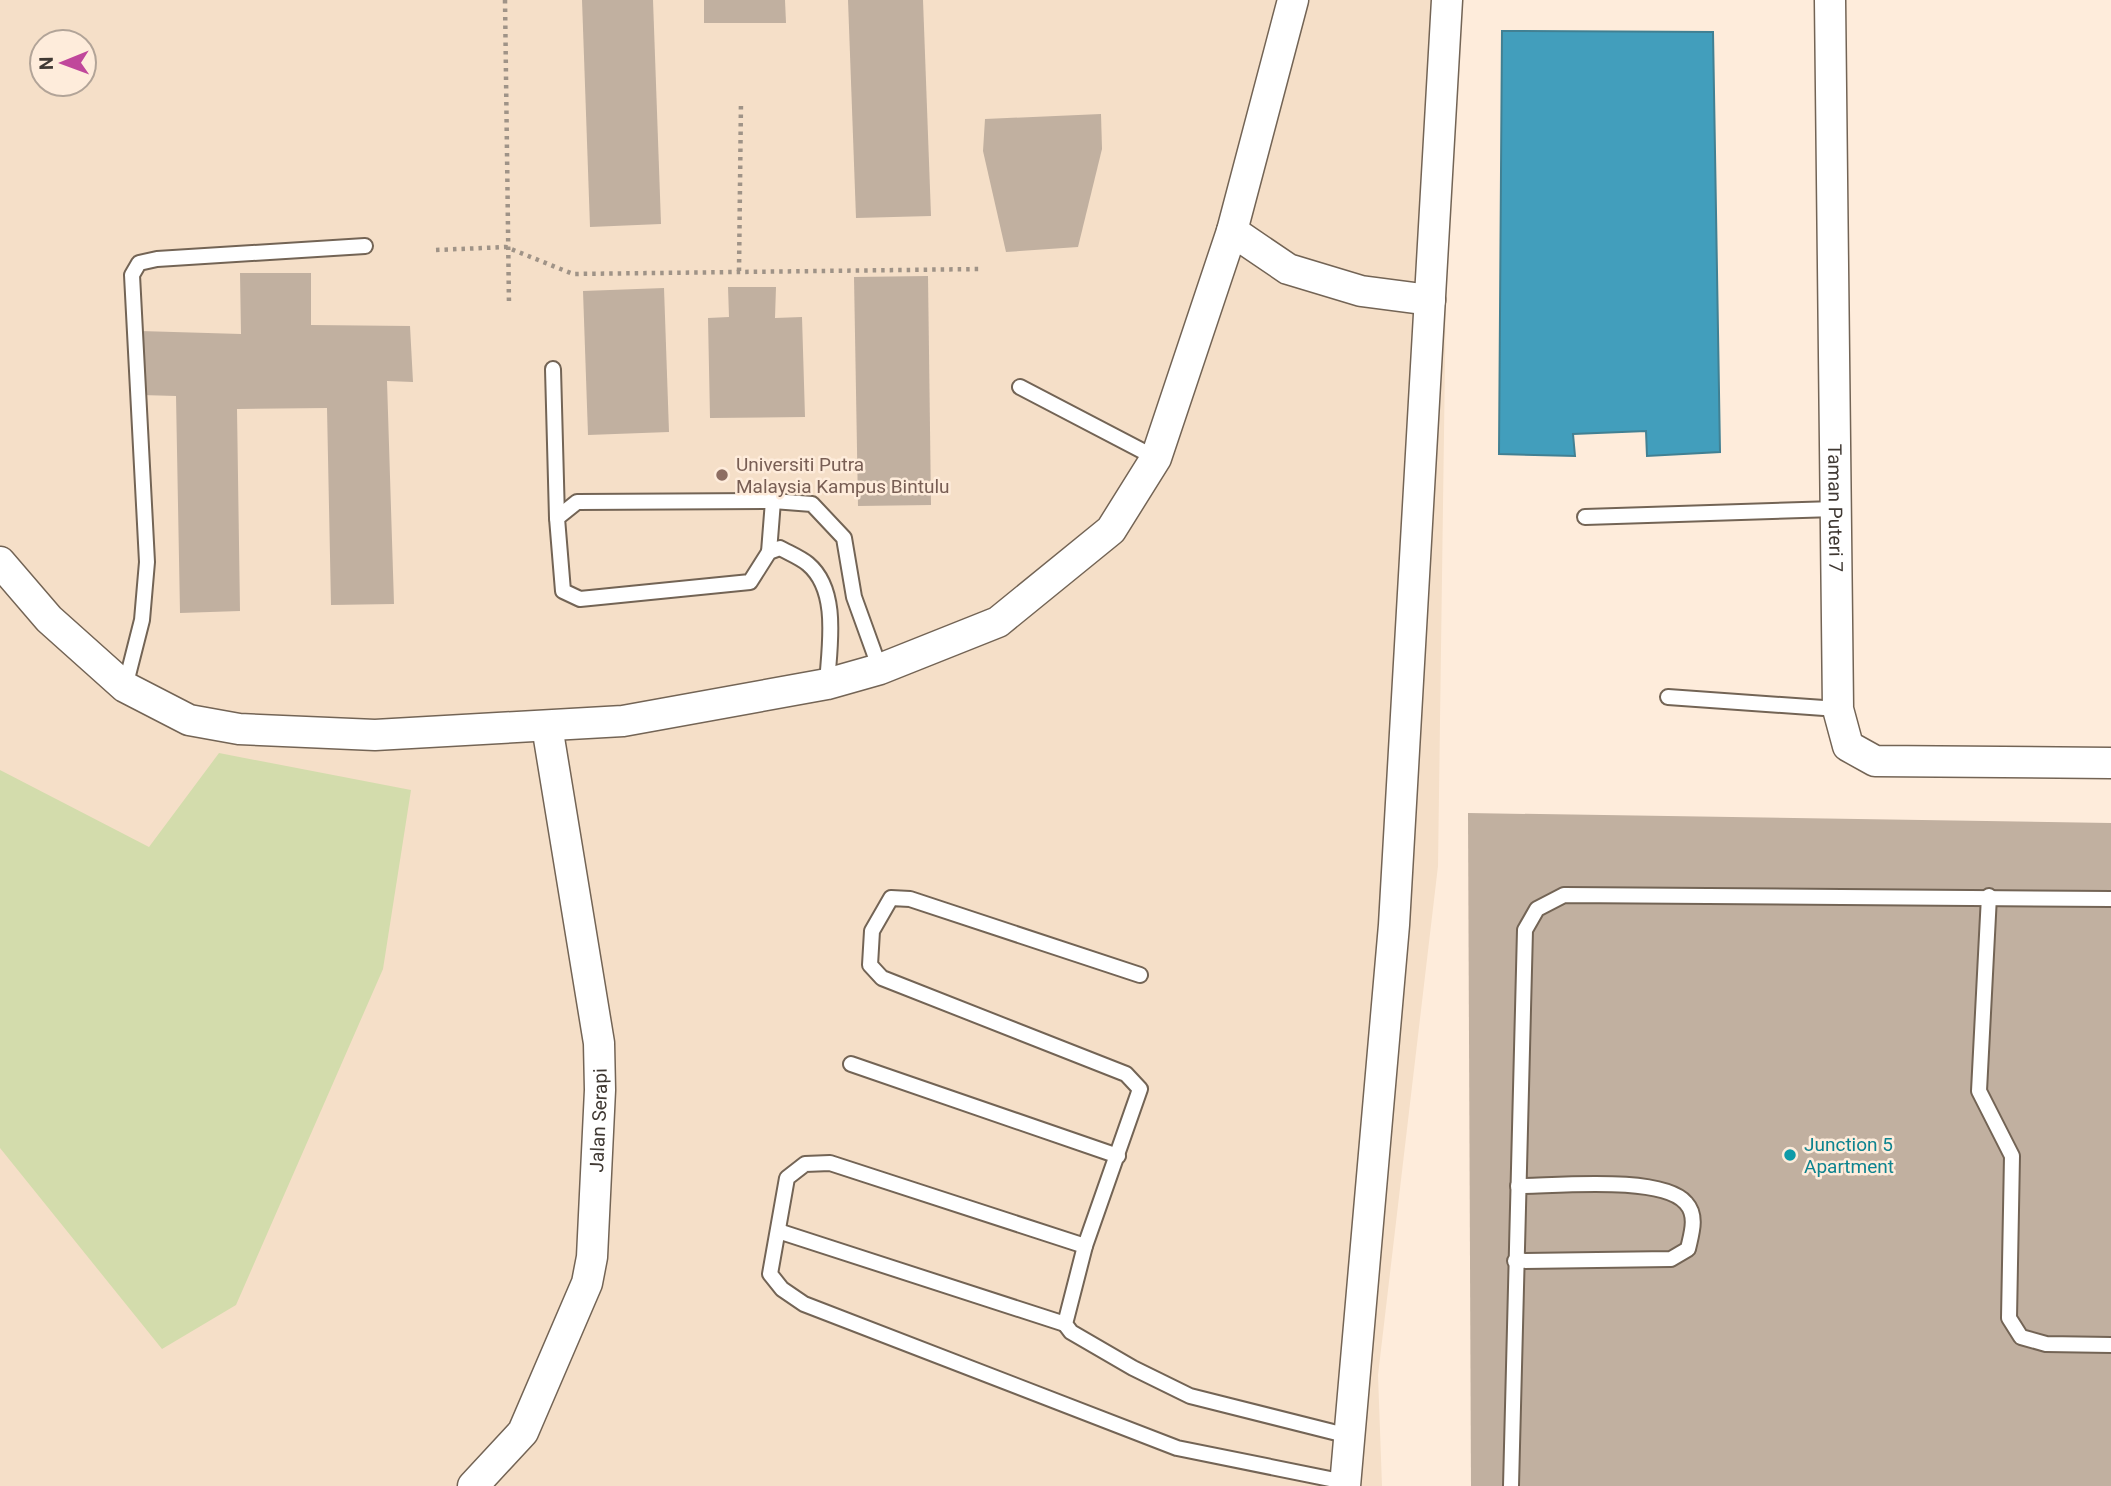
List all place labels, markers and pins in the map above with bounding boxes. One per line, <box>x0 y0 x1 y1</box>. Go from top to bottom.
place label: Universiti Putra Malaysia Kampus Bintulu <box>736 453 950 498</box>
marker: Universiti Putra Malaysia Kampus Bintulu <box>714 467 730 483</box>
place label: Junction 5 Apartment <box>1804 1133 1894 1178</box>
marker: Junction 5 Apartment <box>1782 1147 1798 1163</box>

